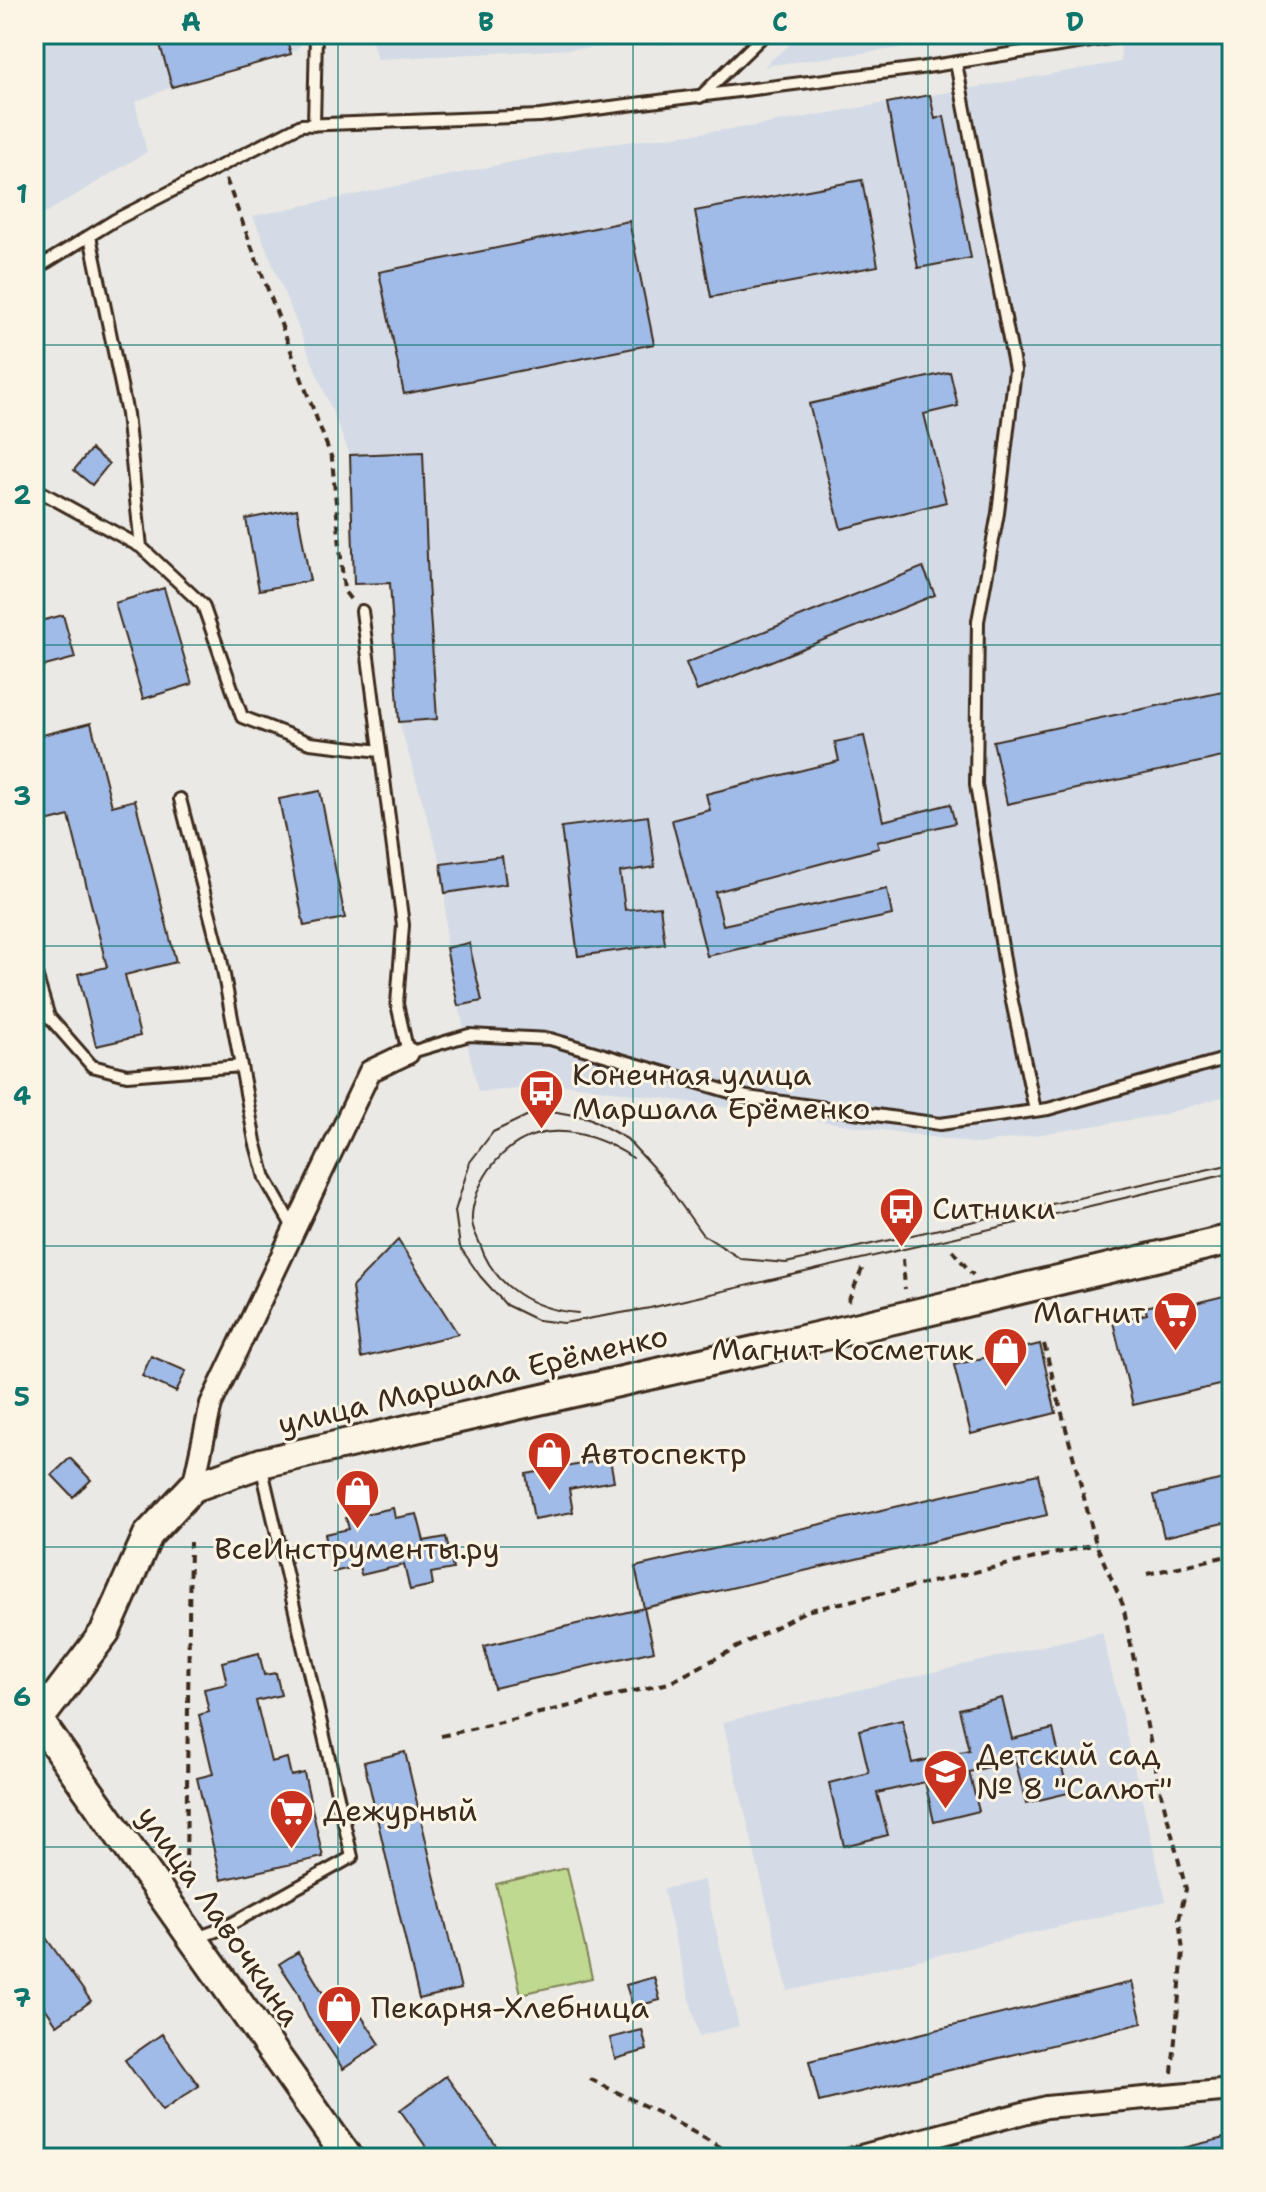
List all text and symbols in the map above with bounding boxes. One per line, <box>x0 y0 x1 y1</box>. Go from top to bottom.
text: A <box>181 4 201 39</box>
text: B <box>478 4 494 39</box>
text: C <box>772 4 788 39</box>
text: D <box>1066 4 1084 39</box>
text: 1 <box>16 176 28 211</box>
text: 2 <box>13 477 31 512</box>
text: 3 <box>13 778 31 813</box>
place label: Конечная улица Маршала Ерёменко <box>572 1054 870 1129</box>
bus stop icon: Конечная улица Маршала Ерёменко <box>517 1068 565 1131</box>
text: 4 <box>13 1078 31 1113</box>
bus stop icon: Ситники <box>877 1185 925 1248</box>
place label: Ситники <box>932 1188 1056 1229</box>
supermarket icon: Магнит <box>1152 1289 1200 1352</box>
place label: Магнит <box>1033 1292 1146 1333</box>
street label: улица Маршала Ерёменко <box>274 1315 672 1444</box>
shop icon: Магнит Косметик <box>981 1326 1029 1389</box>
place label: Магнит Косметик <box>711 1329 974 1370</box>
text: 5 <box>14 1379 30 1414</box>
shop icon: Автоспектр <box>525 1430 573 1493</box>
place label: Автоспектр <box>580 1433 747 1474</box>
shop icon: ВсеИнструменты.ру <box>333 1467 381 1530</box>
place label: ВсеИнструменты.ру <box>214 1528 500 1569</box>
text: 6 <box>13 1679 31 1714</box>
place label: Детский сад № 8 "Салют" <box>976 1734 1173 1809</box>
school or university icon: Детский сад № 8 "Салют" <box>921 1748 969 1811</box>
supermarket icon: Дежурный <box>268 1787 316 1850</box>
place label: Дежурный <box>323 1790 477 1831</box>
street label: улица Лавочкина <box>128 1797 311 2035</box>
text: 7 <box>13 1980 31 2015</box>
shop icon: Пекарня-Хлебница <box>316 1984 364 2047</box>
place label: Пекарня-Хлебница <box>371 1987 649 2028</box>

